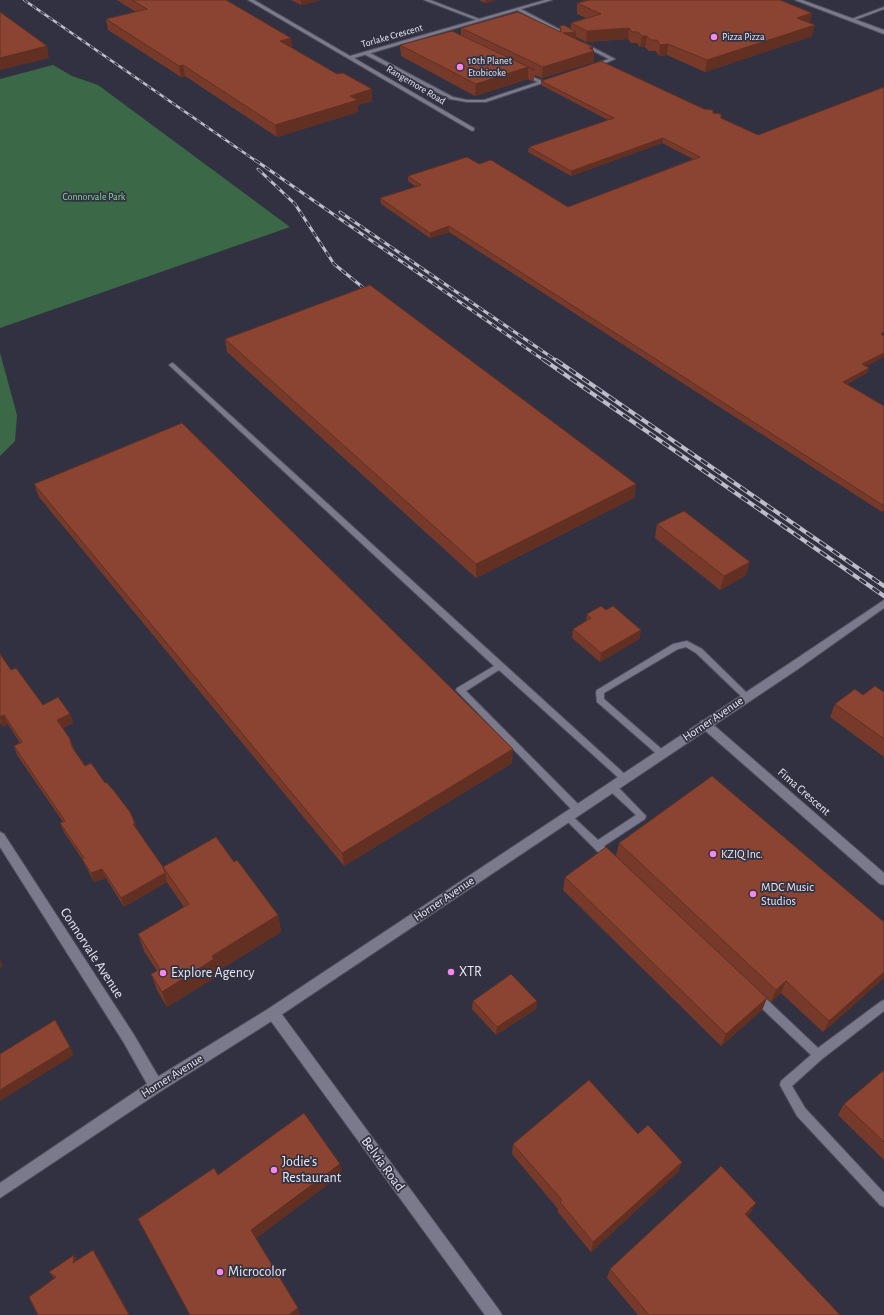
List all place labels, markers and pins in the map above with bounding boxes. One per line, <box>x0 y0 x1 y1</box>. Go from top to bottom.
place label: Pizza Pizza <box>722 31 765 43</box>
marker: Pizza Pizza <box>709 32 719 42</box>
place label: 10th Planet Etobicoke <box>468 55 512 78</box>
marker: 10th Planet Etobicoke <box>455 62 465 72</box>
place label: KZIQ Inc. <box>721 847 763 861</box>
marker: KZIQ Inc. <box>708 849 718 859</box>
place label: MDC Music Studios <box>761 880 814 908</box>
marker: MDC Music Studios <box>748 889 758 899</box>
place label: XTR <box>459 964 482 980</box>
place label: Explore Agency <box>171 965 254 981</box>
marker: XTR <box>446 967 456 977</box>
marker: Explore Agency <box>158 968 168 978</box>
place label: Jodie's Restaurant <box>282 1154 341 1186</box>
marker: Jodie's Restaurant <box>269 1165 279 1175</box>
place label: Microcolor <box>228 1264 286 1280</box>
marker: Microcolor <box>215 1267 225 1277</box>

